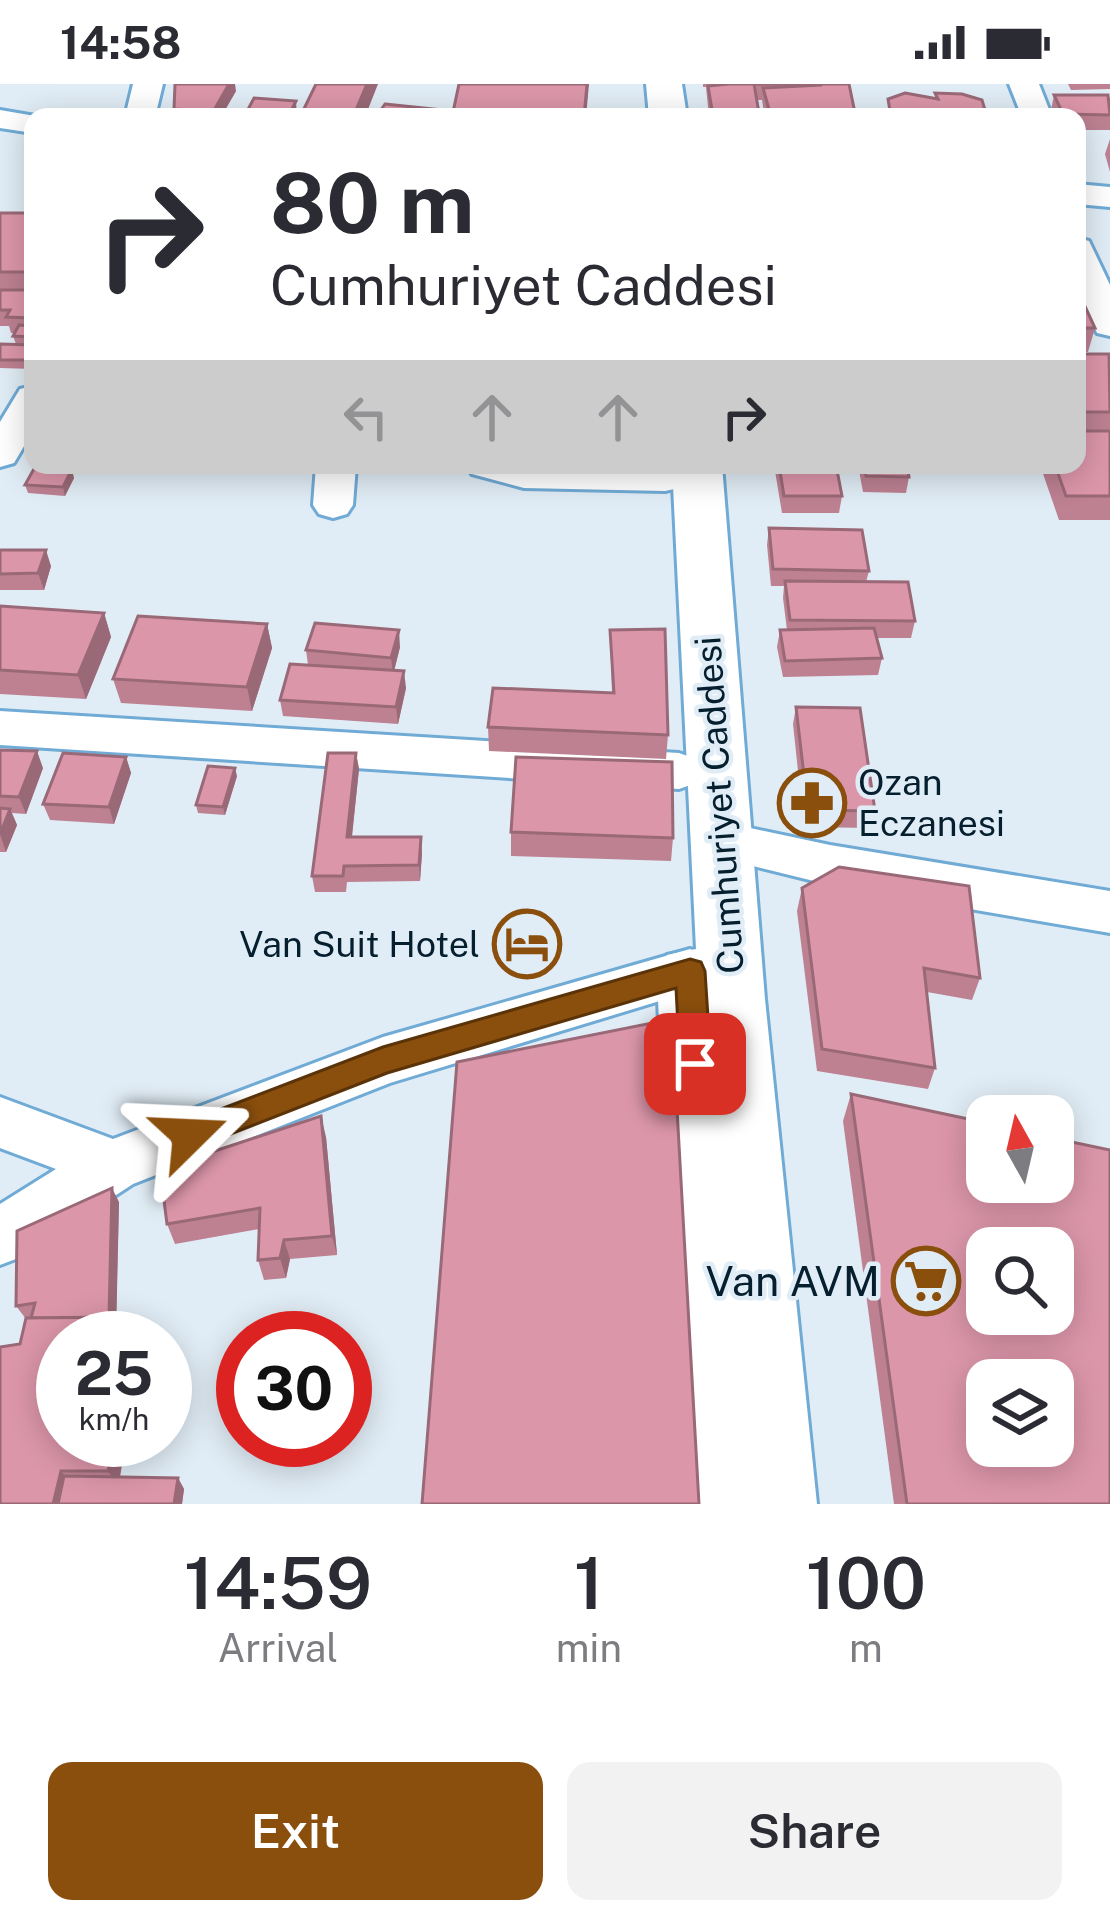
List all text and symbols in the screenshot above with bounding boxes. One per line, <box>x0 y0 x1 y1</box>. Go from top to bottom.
text: 14:58 <box>60 16 181 69</box>
text: 80 m <box>270 153 474 252</box>
icon: right <box>72 156 228 312</box>
text: Cumhuriyet Caddesi <box>270 254 777 317</box>
icon: left <box>333 384 399 450</box>
icon: ahead <box>459 384 525 450</box>
icon: ahead <box>585 384 651 450</box>
icon: right <box>711 384 777 450</box>
street label: Cumhuriyet Caddesi <box>686 635 752 975</box>
place label: Ozan Eczanesi <box>858 761 1005 844</box>
pharmacy icon: Ozan Eczanesi <box>777 768 847 838</box>
hotel icon: Van Suit Hotel <box>492 909 562 979</box>
place label: Van Suit Hotel <box>239 923 480 965</box>
pin <box>644 1013 746 1115</box>
icon: arrive <box>662 1031 728 1097</box>
position arrow <box>127 1072 253 1198</box>
north arrow <box>966 1095 1074 1203</box>
map controls <box>966 1095 1074 1467</box>
button: search <box>966 1227 1074 1335</box>
supermarket icon: Van AVM <box>891 1246 961 1316</box>
place label: Van AVM <box>705 1256 880 1305</box>
speed limit sign: 30 <box>216 1311 372 1467</box>
text: 25 <box>75 1338 153 1409</box>
button: layers <box>966 1359 1074 1467</box>
text: km/h <box>79 1401 149 1437</box>
text: 14:59 <box>184 1541 372 1625</box>
text: 1 <box>574 1541 604 1625</box>
text: 100 <box>806 1541 926 1625</box>
text: Arrival <box>218 1625 338 1671</box>
text: min <box>556 1625 622 1671</box>
text: m <box>849 1625 883 1671</box>
button: Exit <box>48 1762 543 1900</box>
button: Share <box>567 1762 1062 1900</box>

